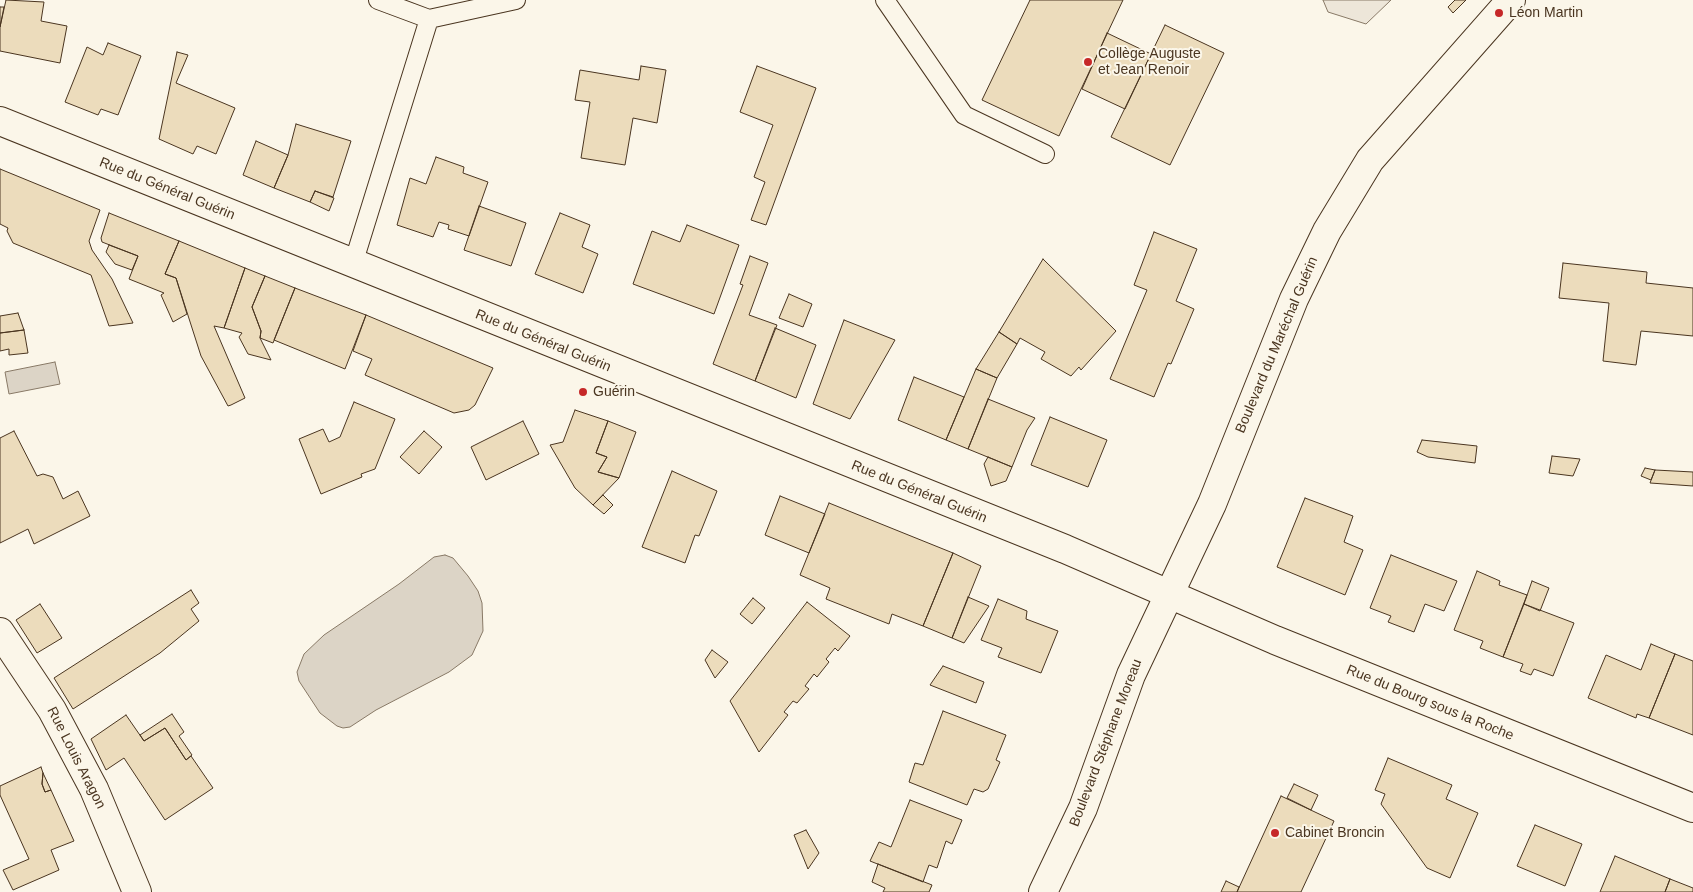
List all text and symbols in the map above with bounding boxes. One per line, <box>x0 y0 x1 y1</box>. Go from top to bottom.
place label: Léon Martin <box>1509 5 1583 21</box>
marker: Léon Martin <box>1493 7 1505 19</box>
place label: Collège Auguste et Jean Renoir <box>1098 46 1201 78</box>
marker: Collège Auguste et Jean Renoir <box>1082 56 1094 68</box>
street label: Rue du Général Guérin <box>97 154 237 224</box>
street label: Boulevard du Maréchal Guérin <box>1232 254 1322 436</box>
street label: Rue du Général Guérin <box>473 306 613 376</box>
place label: Guérin <box>593 384 635 400</box>
marker: Guérin <box>577 386 589 398</box>
street label: Rue du Général Guérin <box>849 457 989 527</box>
street label: Boulevard Stéphane Moreau <box>1066 657 1146 829</box>
street label: Rue du Bourg sous la Roche <box>1344 662 1516 744</box>
street label: Rue Louis Aragon <box>43 704 109 812</box>
place label: Cabinet Broncin <box>1285 825 1385 841</box>
marker: Cabinet Broncin <box>1269 827 1281 839</box>

